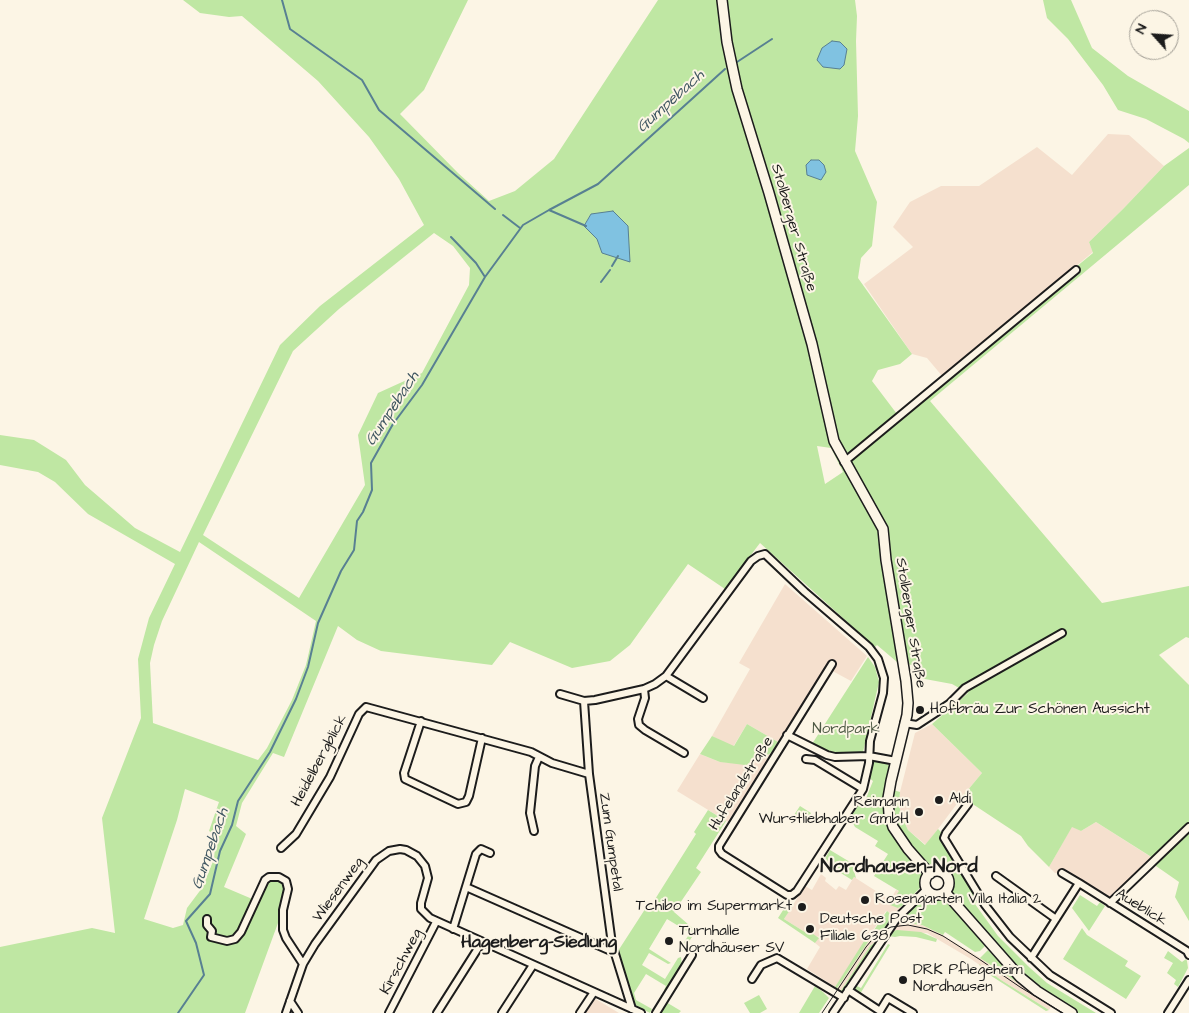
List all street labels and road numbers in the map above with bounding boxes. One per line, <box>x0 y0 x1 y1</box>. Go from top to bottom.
street label: Stolberger Straße <box>766 162 820 294</box>
street label: Stolberger Straße <box>891 556 929 690</box>
street label: Heidelbergblick <box>288 712 352 810</box>
street label: Hufelandstraße <box>706 734 778 834</box>
street label: Zum Gumpetal <box>594 792 626 892</box>
street label: Wiesenweg <box>309 854 369 926</box>
street label: Aueblick <box>1112 885 1170 931</box>
street label: Kirschweg <box>377 926 427 998</box>

